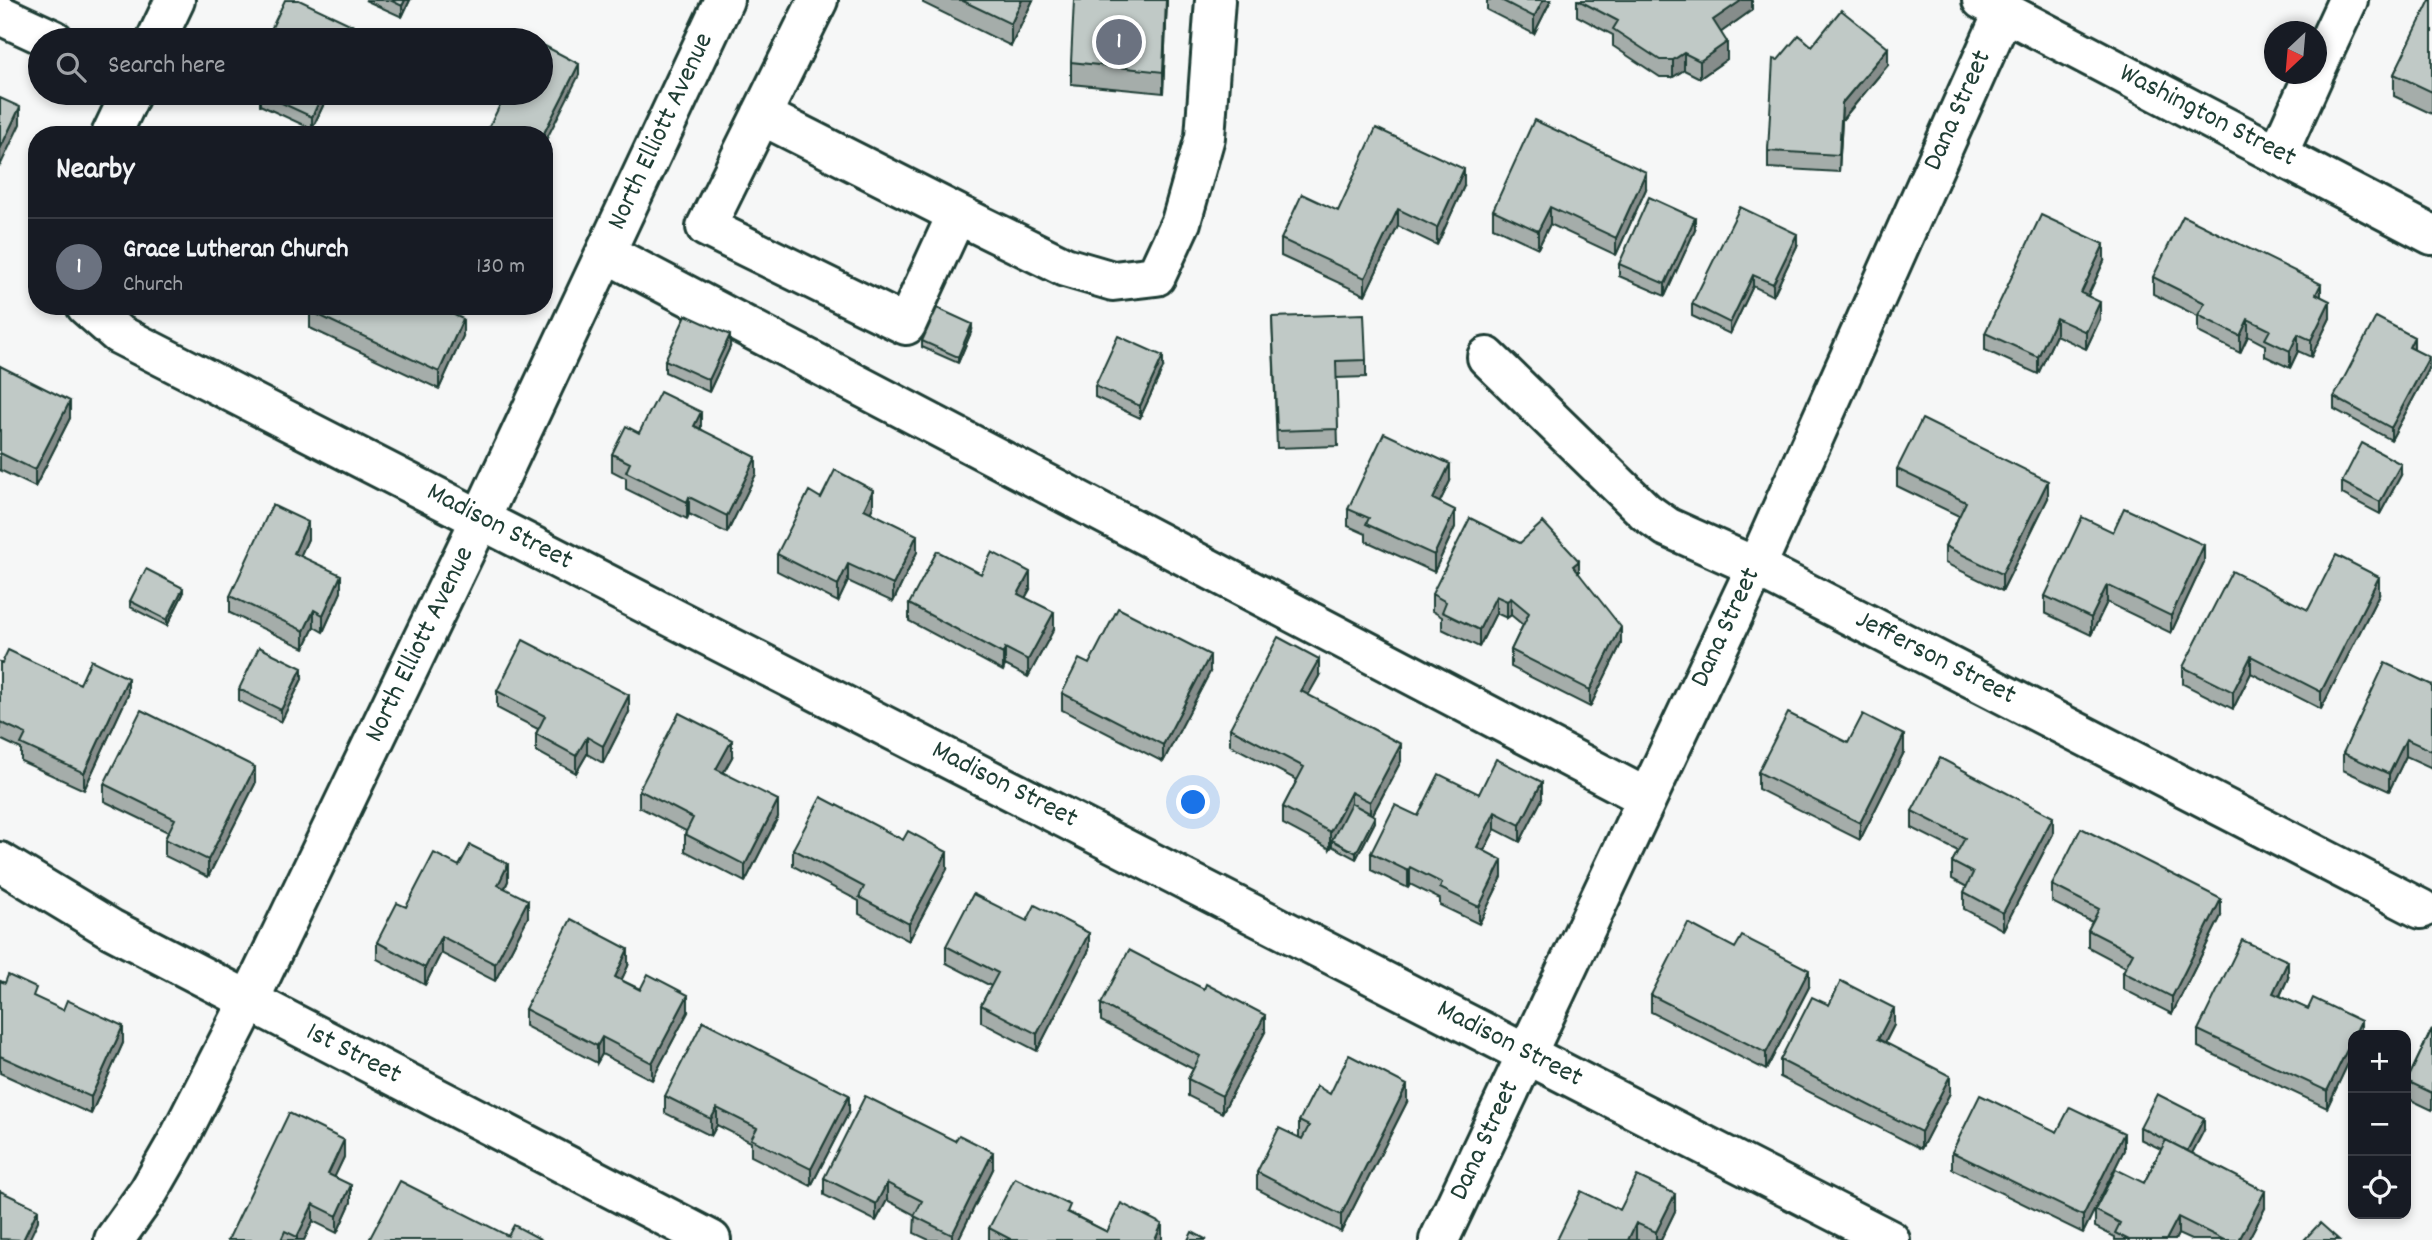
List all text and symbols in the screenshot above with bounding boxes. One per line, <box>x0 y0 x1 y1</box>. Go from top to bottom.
pin: 1 <box>1096 16 1142 68</box>
north arrow <box>2264 21 2327 84</box>
street label: North Elliott Avenue <box>599 27 725 237</box>
search box <box>28 28 553 105</box>
street label: Dana Street <box>1915 44 2003 178</box>
icon: search <box>52 48 90 86</box>
text: Search here <box>108 48 226 85</box>
street label: Washington Street <box>2111 55 2303 179</box>
text: Nearby <box>56 150 134 193</box>
text: Grace Lutheran Church <box>123 232 348 269</box>
text: 1 <box>76 251 82 284</box>
text: 130 m <box>476 251 525 284</box>
text: Church <box>123 269 183 302</box>
street label: Madison Street <box>419 474 579 582</box>
street label: North Elliott Avenue <box>356 540 486 750</box>
street label: Dana Street <box>1682 561 1772 695</box>
street label: Jefferson Street <box>1848 601 2022 717</box>
street label: Madison Street <box>924 732 1084 840</box>
your location <box>1176 785 1210 819</box>
street label: Madison Street <box>1429 991 1589 1099</box>
street label: 1st Street <box>298 1014 408 1096</box>
map controls <box>2348 1030 2411 1219</box>
button: + <box>2348 1030 2411 1093</box>
street label: Dana Street <box>1441 1074 1531 1208</box>
button: − <box>2348 1093 2411 1156</box>
button: locate <box>2348 1156 2411 1219</box>

